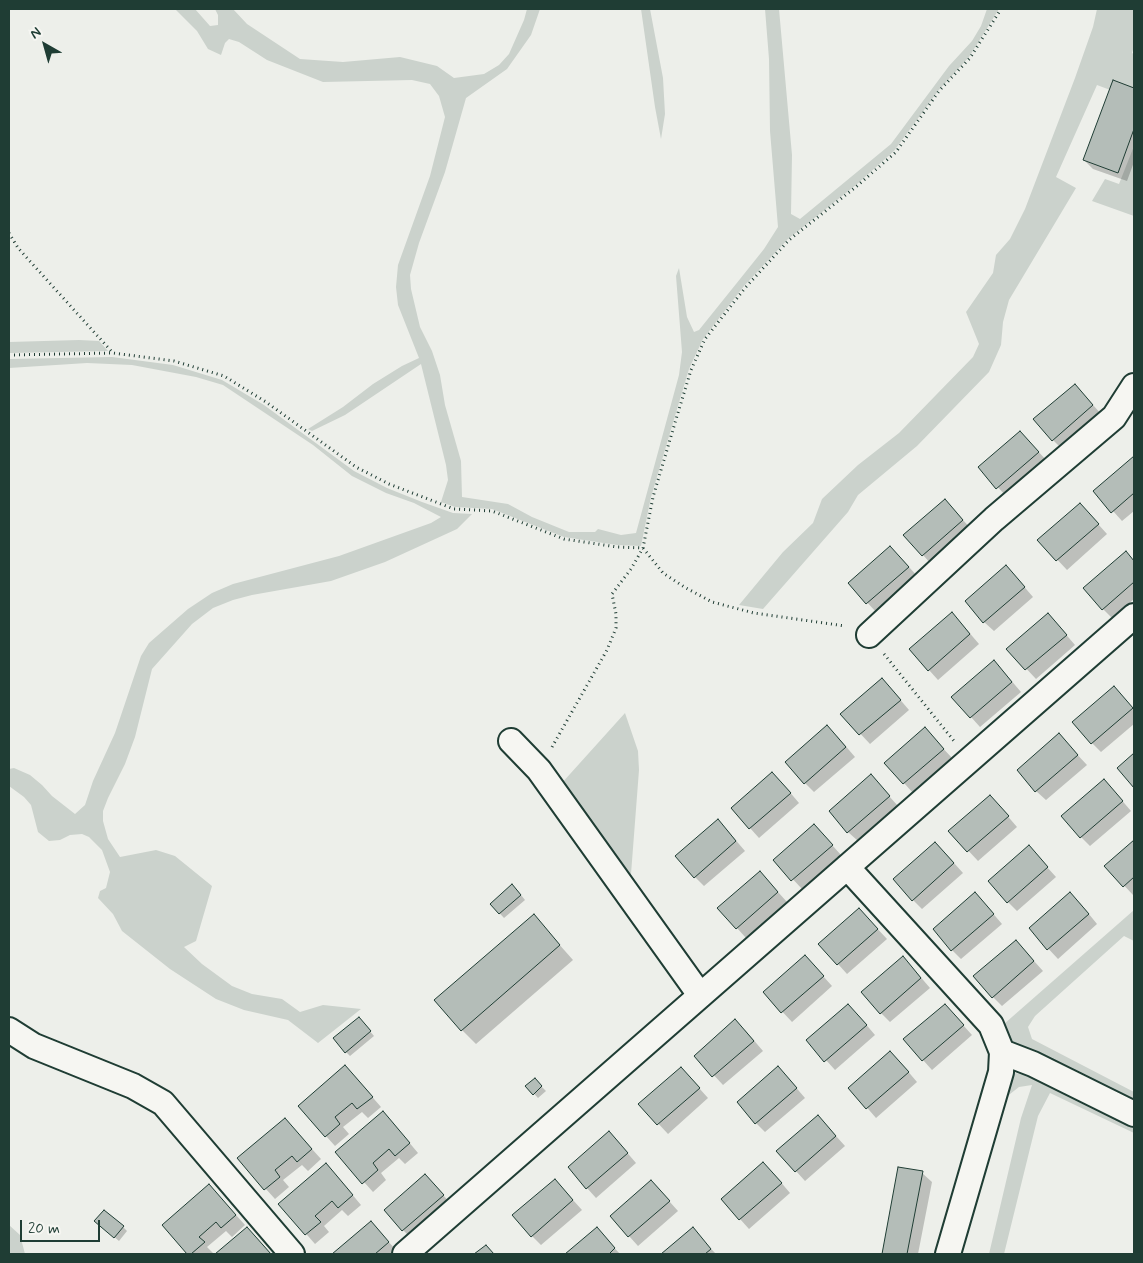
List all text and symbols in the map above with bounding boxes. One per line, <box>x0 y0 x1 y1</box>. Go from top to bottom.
north arrow <box>20 20 70 70</box>
text: N <box>27 23 45 43</box>
scale bar <box>22 1210 102 1242</box>
text: 20 m <box>28 1219 60 1239</box>

